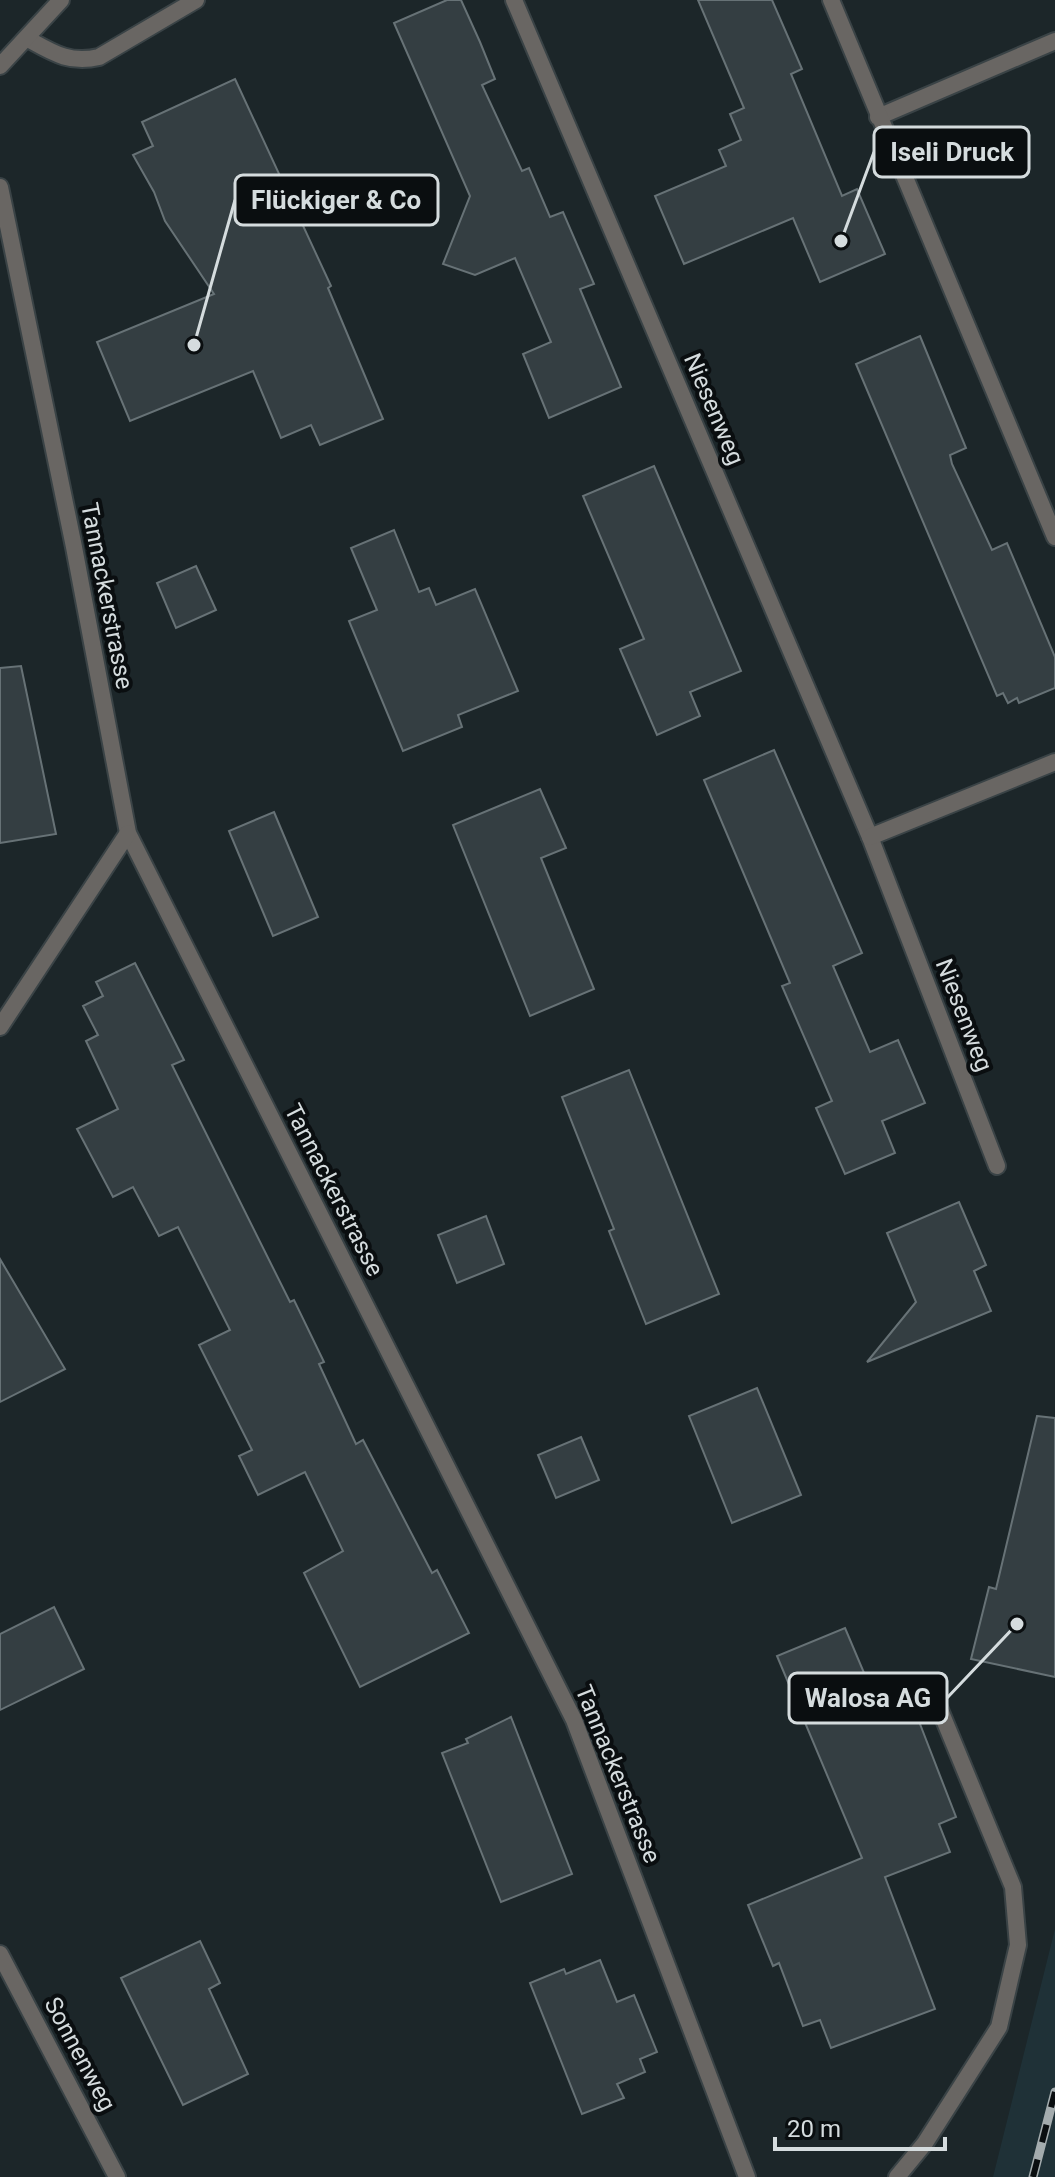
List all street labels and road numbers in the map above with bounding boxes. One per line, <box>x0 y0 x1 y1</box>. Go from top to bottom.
street label: Niesenweg <box>678 349 750 469</box>
street label: Tannackerstrasse <box>75 500 139 692</box>
street label: Niesenweg <box>930 955 998 1075</box>
street label: Tannackerstrasse <box>279 1099 389 1281</box>
street label: Tannackerstrasse <box>570 1681 666 1867</box>
street label: Sonnenweg <box>38 1992 122 2116</box>

